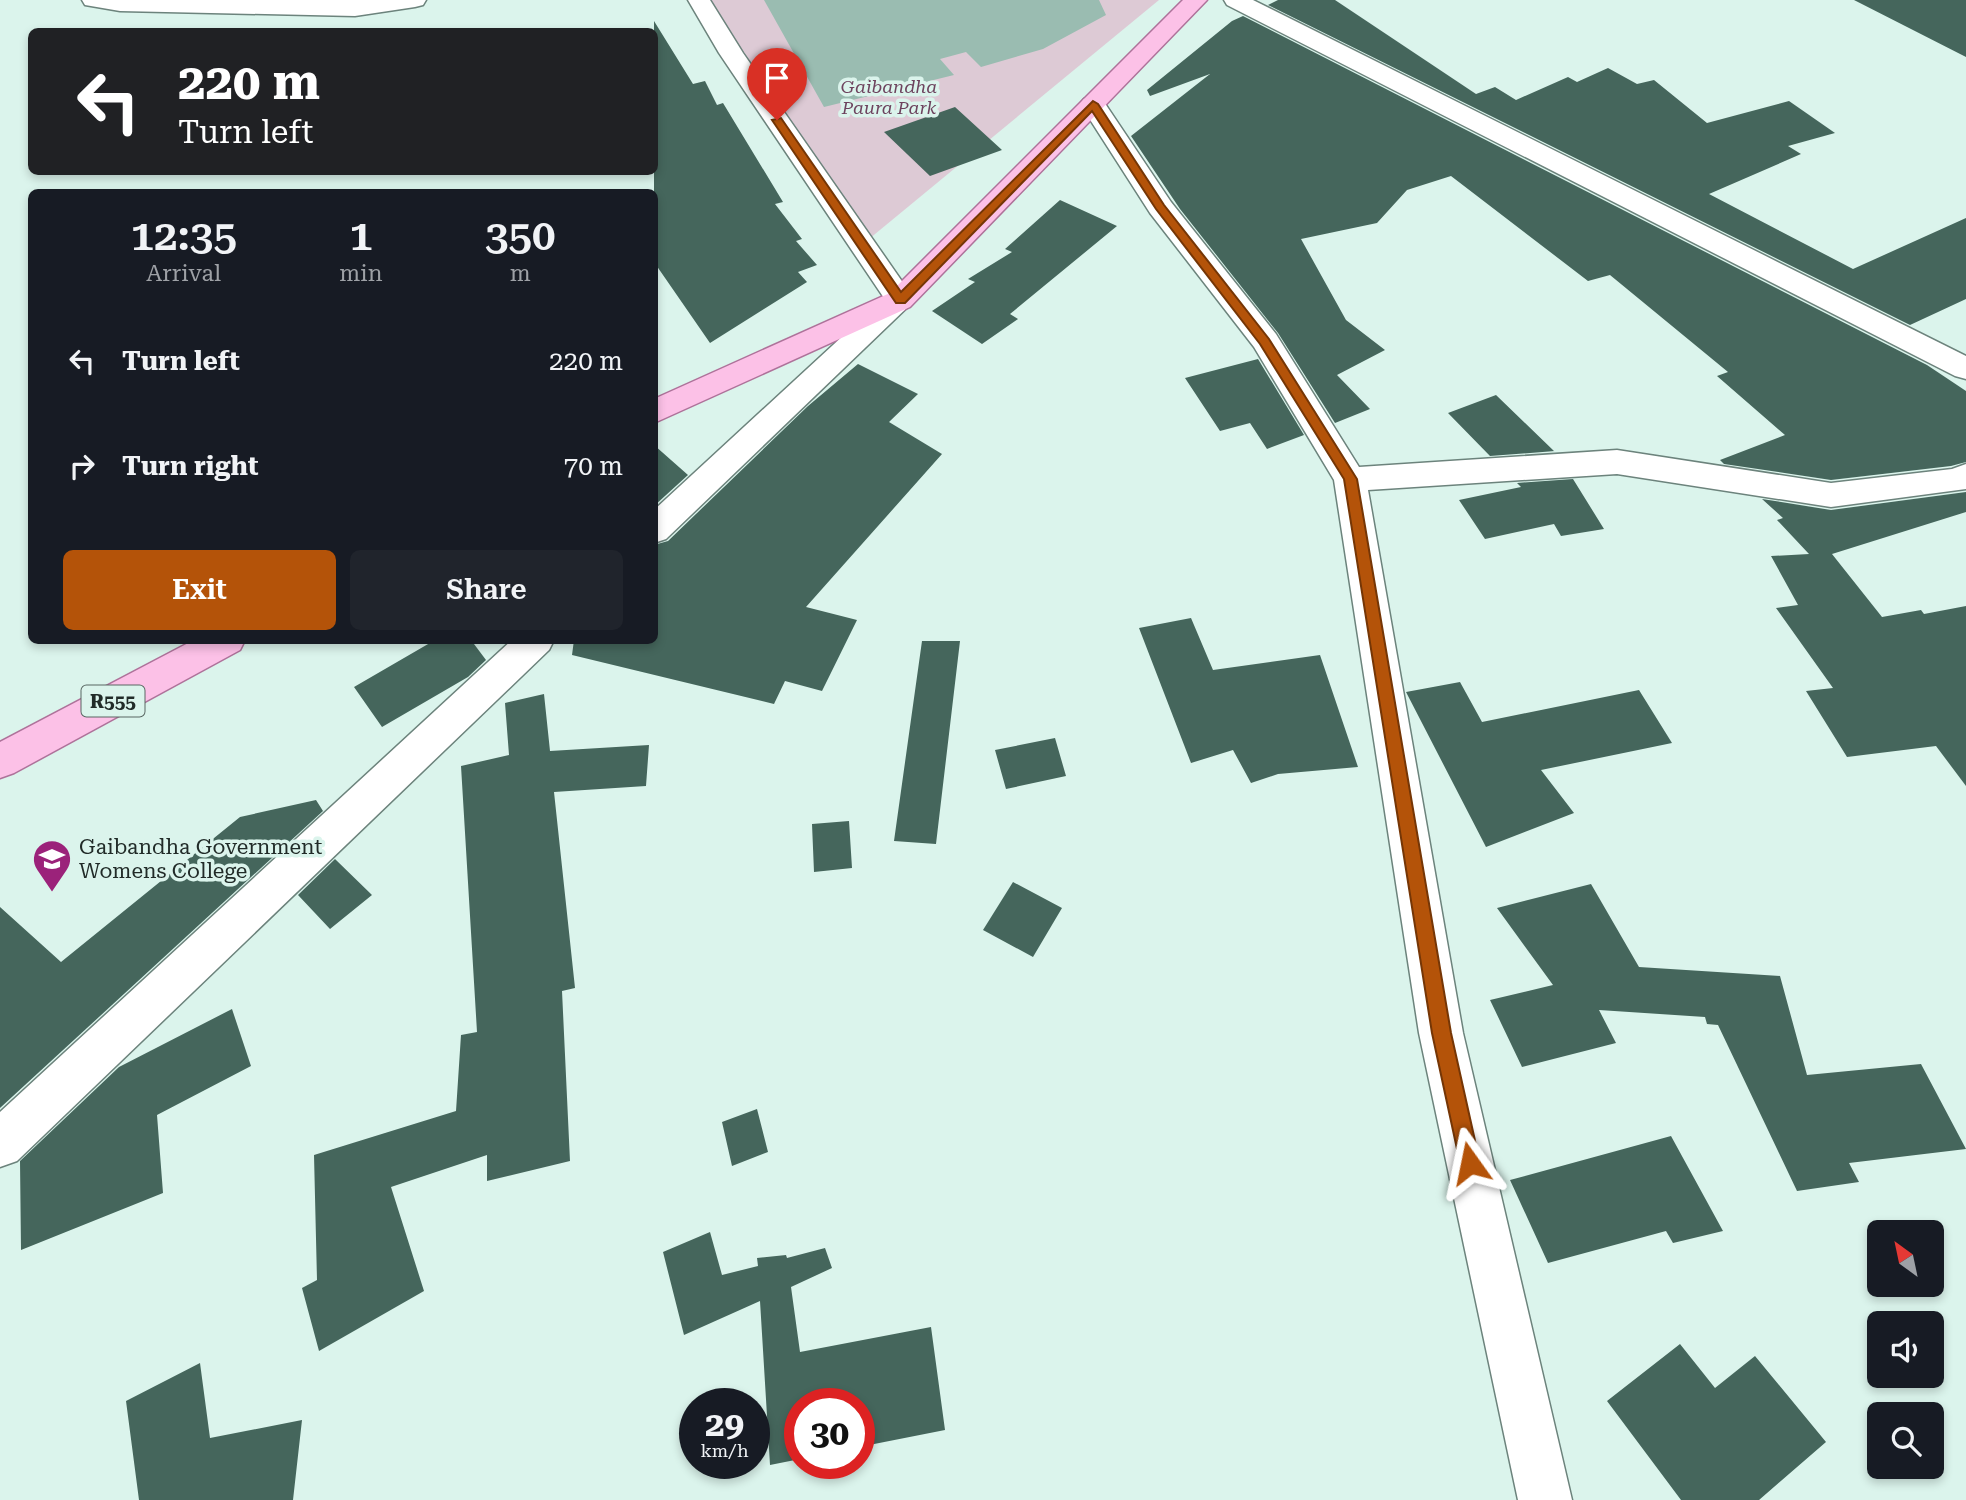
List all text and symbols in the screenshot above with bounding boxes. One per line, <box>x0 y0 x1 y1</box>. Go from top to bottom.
pin <box>747 48 807 120</box>
text: 220 m <box>178 54 320 111</box>
icon: left <box>63 56 154 147</box>
icon: arrive <box>758 59 796 97</box>
park label: Gaibandha Paura Park <box>841 76 937 118</box>
text: Turn left <box>178 113 313 151</box>
text: 12:35 <box>130 211 237 260</box>
text: 1 <box>349 211 373 260</box>
text: 350 <box>485 211 556 260</box>
text: Arrival <box>146 260 221 287</box>
text: min <box>339 260 383 287</box>
text: m <box>510 260 531 287</box>
icon: left <box>63 342 101 380</box>
text: Turn left <box>122 346 240 376</box>
text: 220 m <box>549 346 623 376</box>
icon: right <box>63 447 101 485</box>
text: Turn right <box>122 451 258 481</box>
text: 70 m <box>564 451 623 481</box>
button: Exit <box>63 550 336 630</box>
button: Share <box>350 550 623 630</box>
road number: R555 <box>82 686 144 716</box>
place label: Gaibandha Government Womens College <box>79 835 323 883</box>
school or university icon: Gaibandha Government Womens College <box>31 838 73 893</box>
position arrow <box>1433 1126 1507 1200</box>
north arrow <box>1867 1220 1944 1297</box>
map controls <box>1867 1220 1944 1479</box>
button: sound <box>1867 1311 1944 1388</box>
speed limit sign: 30 <box>784 1388 875 1479</box>
button: search <box>1867 1402 1944 1479</box>
text: 29 <box>705 1404 744 1445</box>
text: km/h <box>700 1440 749 1461</box>

